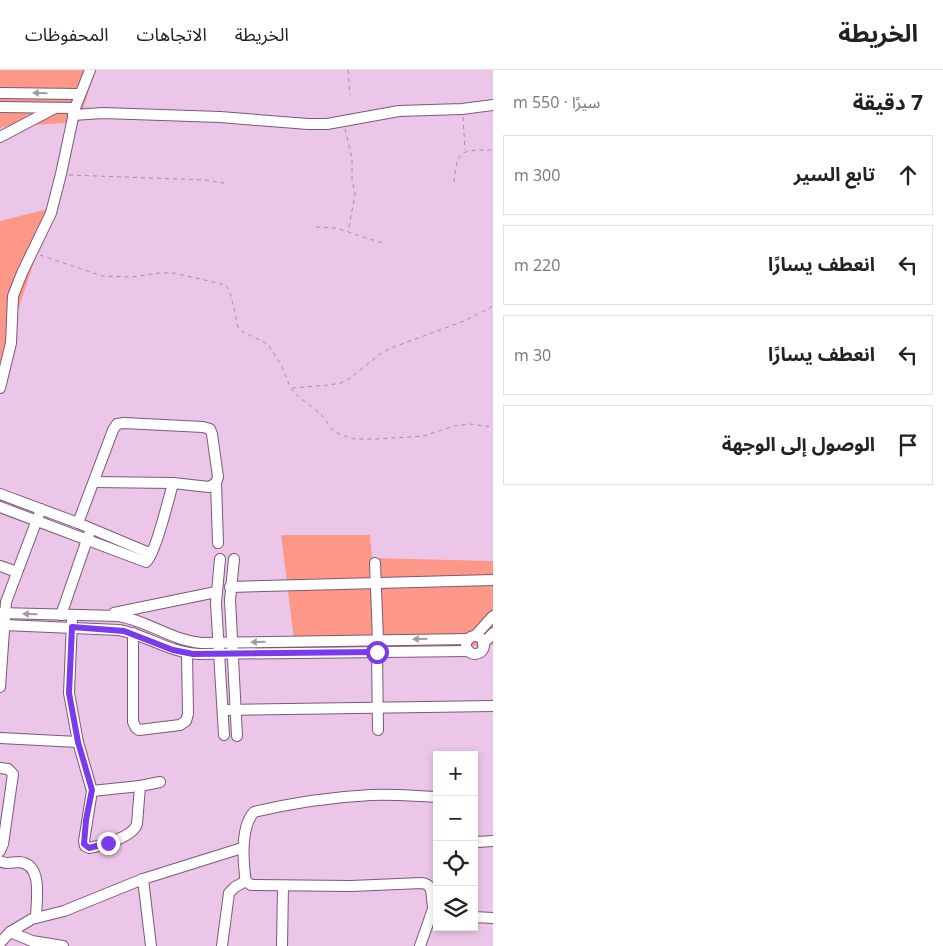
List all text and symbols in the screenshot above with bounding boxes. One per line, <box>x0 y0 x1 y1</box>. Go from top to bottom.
text: الخريطة <box>838 16 918 49</box>
text: المحفوظات <box>25 22 109 46</box>
text: الاتجاهات <box>137 22 207 46</box>
text: الخريطة <box>235 22 289 46</box>
text: 7 دقيقة <box>853 88 923 116</box>
one-way arrow <box>31 89 47 97</box>
text: سيرًا · 550 m <box>513 91 600 113</box>
text: تابع السير <box>794 161 875 187</box>
icon: ahead <box>894 161 922 189</box>
text: 300 m <box>514 164 560 186</box>
text: انعطف يسارًا <box>768 251 875 277</box>
icon: left <box>894 251 922 279</box>
text: 220 m <box>514 254 560 276</box>
text: انعطف يسارًا <box>768 341 875 367</box>
icon: left <box>894 341 922 369</box>
text: 30 m <box>514 344 551 366</box>
text: الوصول إلى الوجهة <box>722 431 875 457</box>
icon: arrive <box>894 431 922 459</box>
one-way arrow <box>22 610 38 618</box>
one-way arrow <box>412 635 428 643</box>
one-way arrow <box>250 638 266 646</box>
route start <box>366 641 389 664</box>
map controls <box>433 751 478 931</box>
button: + <box>433 751 478 796</box>
button: − <box>433 796 478 841</box>
route end <box>97 832 120 855</box>
button: locate <box>433 841 478 886</box>
button: layers <box>433 886 478 931</box>

